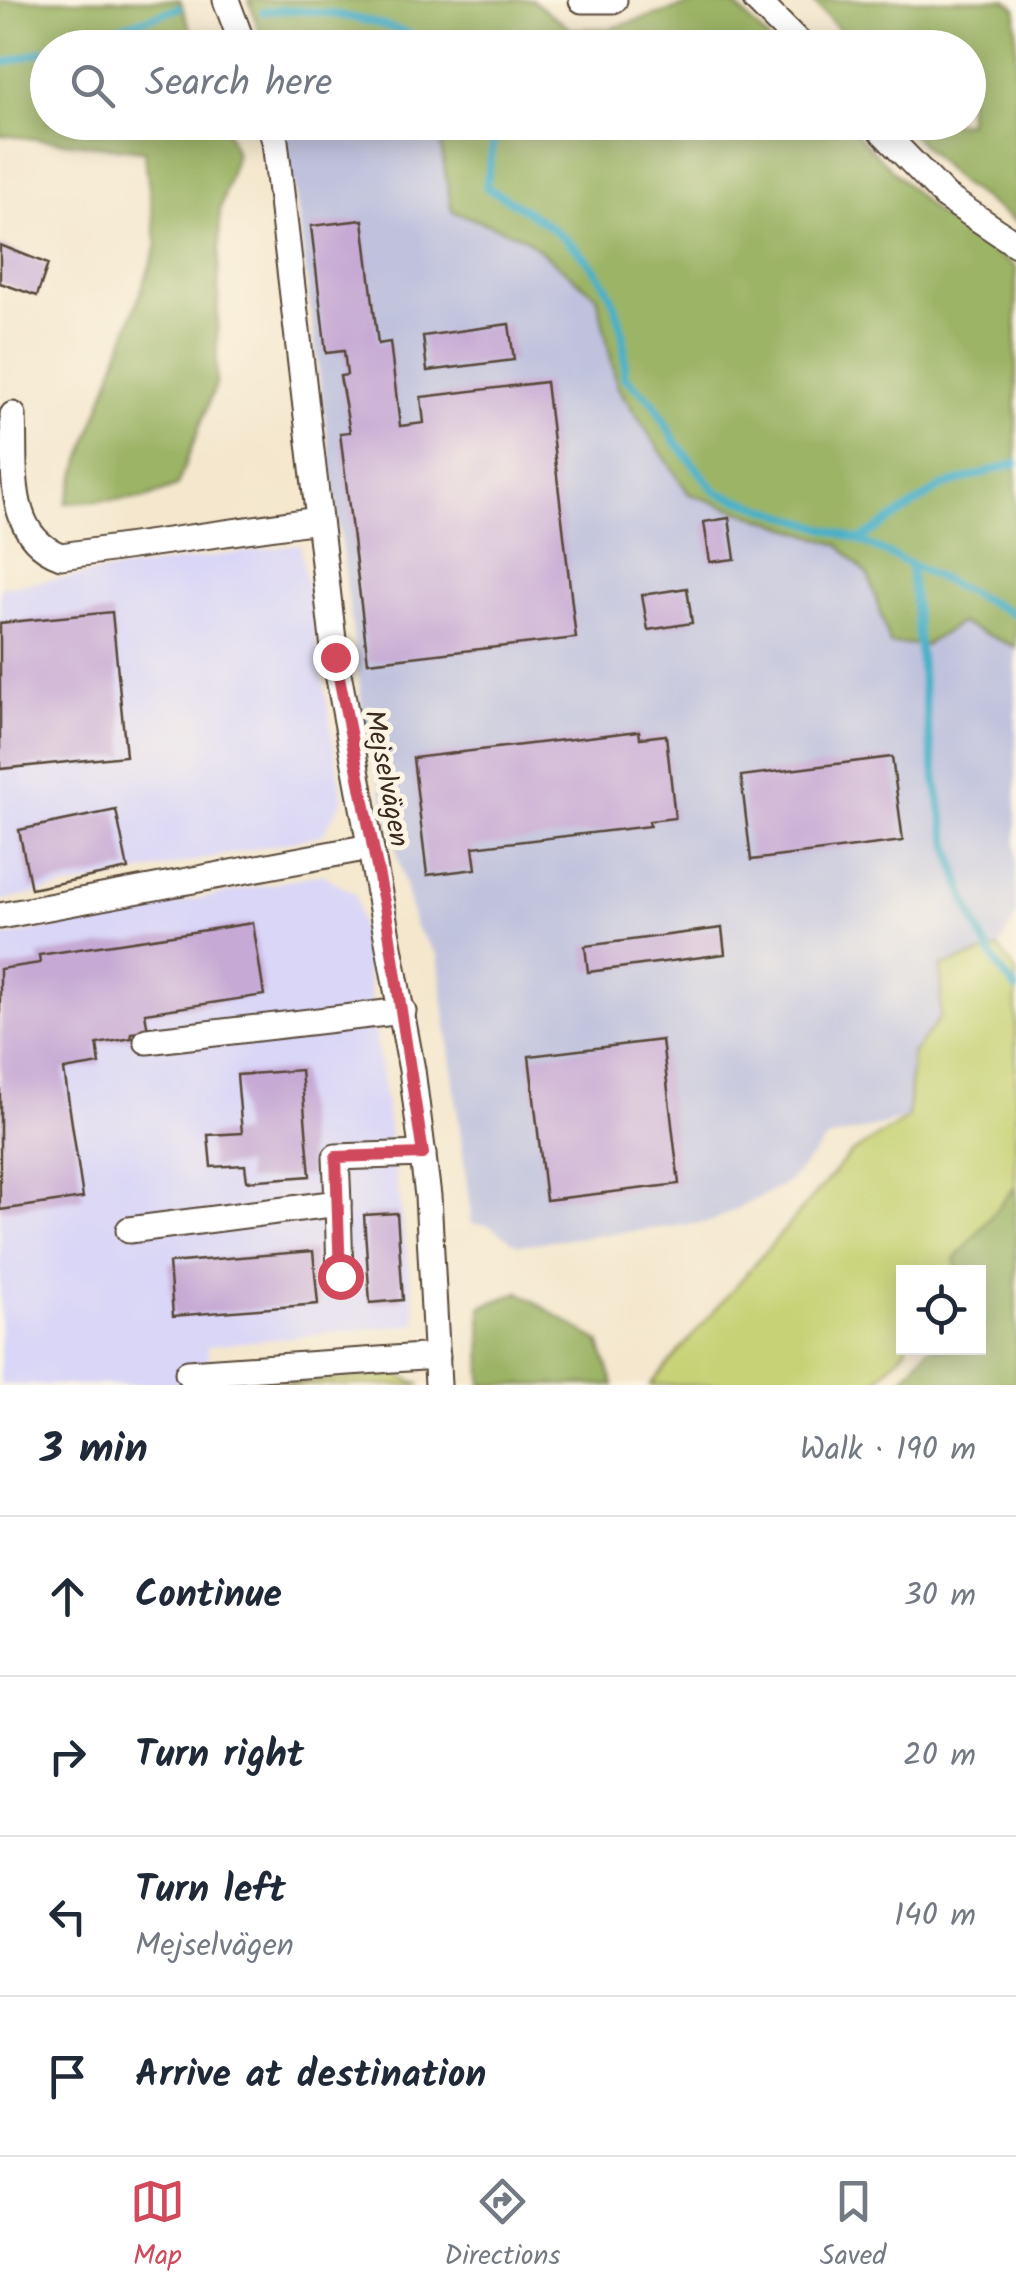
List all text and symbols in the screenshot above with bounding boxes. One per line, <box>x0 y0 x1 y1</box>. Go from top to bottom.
search box <box>30 30 986 140</box>
text: Search here <box>145 55 332 115</box>
icon: search <box>65 58 120 113</box>
route end <box>313 635 359 681</box>
street label: Mejselvägen <box>350 706 421 851</box>
route start <box>318 1254 364 1300</box>
map controls <box>896 1265 986 1355</box>
button: locate <box>896 1265 986 1355</box>
text: 3 min <box>40 1417 148 1484</box>
text: Walk · 190 m <box>800 1425 976 1476</box>
text: Continue <box>135 1566 282 1626</box>
icon: ahead <box>40 1569 95 1624</box>
text: 30 m <box>903 1571 976 1622</box>
text: Turn right <box>135 1726 304 1786</box>
icon: right <box>40 1729 95 1784</box>
text: 20 m <box>903 1731 976 1782</box>
text: Turn left <box>135 1861 286 1921</box>
icon: left <box>40 1889 95 1944</box>
text: 140 m <box>894 1891 976 1942</box>
text: Mejselvägen <box>135 1921 294 1972</box>
text: Arrive at destination <box>135 2046 486 2106</box>
icon: arrive <box>40 2049 95 2104</box>
tab: Map <box>130 2174 185 2279</box>
tab: Directions <box>444 2174 560 2279</box>
tab: Saved <box>820 2174 886 2279</box>

